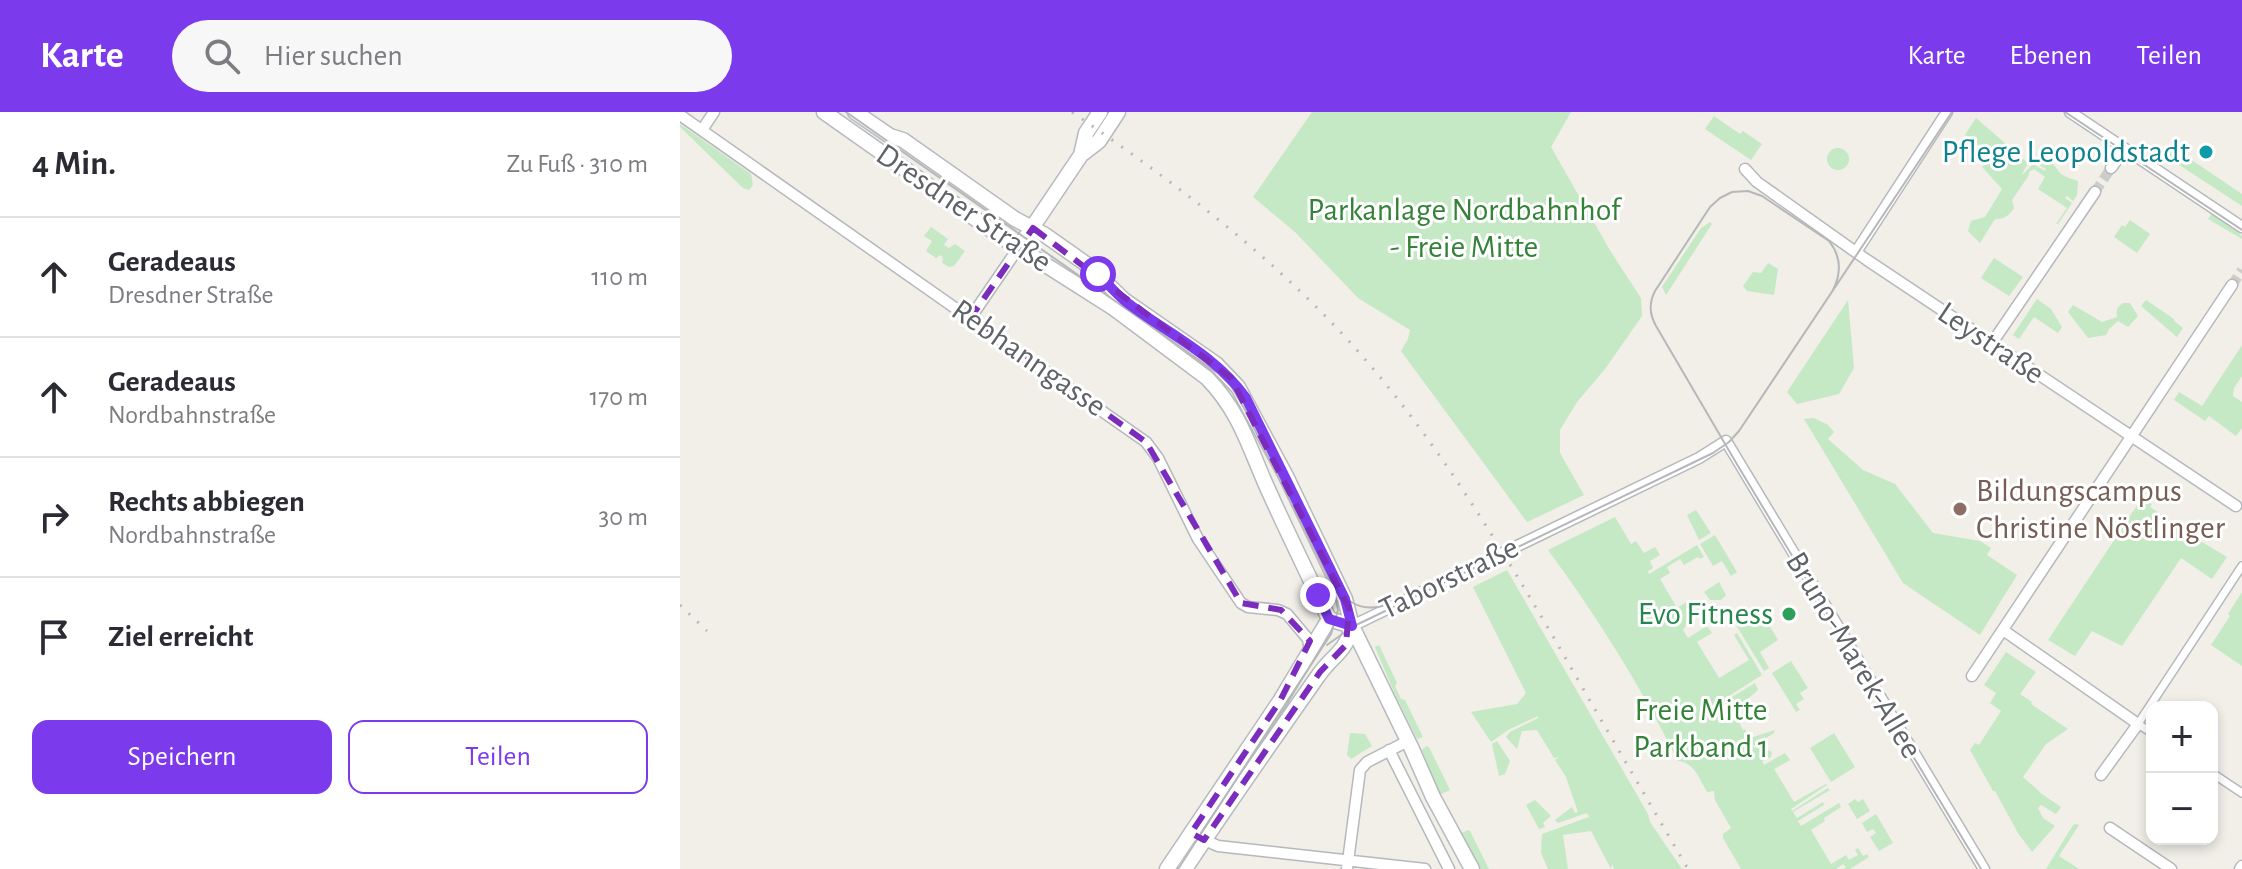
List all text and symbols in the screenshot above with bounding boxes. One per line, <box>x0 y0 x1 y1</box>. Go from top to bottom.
search box <box>172 20 732 92</box>
icon: search <box>200 34 244 78</box>
text: Karte <box>40 37 124 75</box>
text: Hier suchen <box>264 41 403 71</box>
text: Karte <box>1907 42 1966 70</box>
text: Ebenen <box>2010 42 2092 70</box>
text: Teilen <box>2136 42 2202 70</box>
place label: Pflege Leopoldstadt <box>1942 136 2190 168</box>
street label: Dresdner Straße <box>871 138 1057 278</box>
marker: Pflege Leopoldstadt <box>2197 143 2215 161</box>
text: 4 Min. <box>32 147 116 181</box>
text: Zu Fuß · 310 m <box>506 151 648 177</box>
park label: Parkanlage Nordbahnhof - Freie Mitte <box>1308 194 1623 263</box>
text: Geradeaus <box>108 247 236 277</box>
icon: ahead <box>32 255 76 299</box>
route start <box>1080 256 1116 292</box>
text: 110 m <box>591 264 648 290</box>
text: Dresdner Straße <box>108 282 273 308</box>
street label: Rebhanngasse <box>946 293 1112 423</box>
street label: Leystraße <box>1932 296 2050 390</box>
text: Geradeaus <box>108 367 236 397</box>
icon: ahead <box>32 375 76 419</box>
text: 170 m <box>589 384 648 410</box>
text: Nordbahnstraße <box>108 402 276 428</box>
place label: Bildungscampus Christine Nöstlinger <box>1976 475 2226 544</box>
text: Rechts abbiegen <box>108 487 305 517</box>
icon: right <box>32 495 76 539</box>
marker: Bildungscampus Christine Nöstlinger <box>1951 500 1969 518</box>
text: 30 m <box>598 504 648 530</box>
text: Nordbahnstraße <box>108 522 276 548</box>
street label: Taborstraße <box>1375 531 1523 625</box>
street label: Bruno-Marek-Allee <box>1780 546 1928 764</box>
route end <box>1300 577 1336 613</box>
place label: Evo Fitness <box>1638 598 1773 630</box>
marker: Evo Fitness <box>1780 605 1798 623</box>
icon: arrive <box>32 615 76 659</box>
text: Ziel erreicht <box>108 622 253 652</box>
park label: Freie Mitte Parkband 1 <box>1633 694 1769 763</box>
map controls <box>2146 701 2218 845</box>
button: + <box>2146 701 2218 773</box>
button: Speichern <box>32 720 332 794</box>
button: Teilen <box>348 720 648 794</box>
button: − <box>2146 773 2218 845</box>

